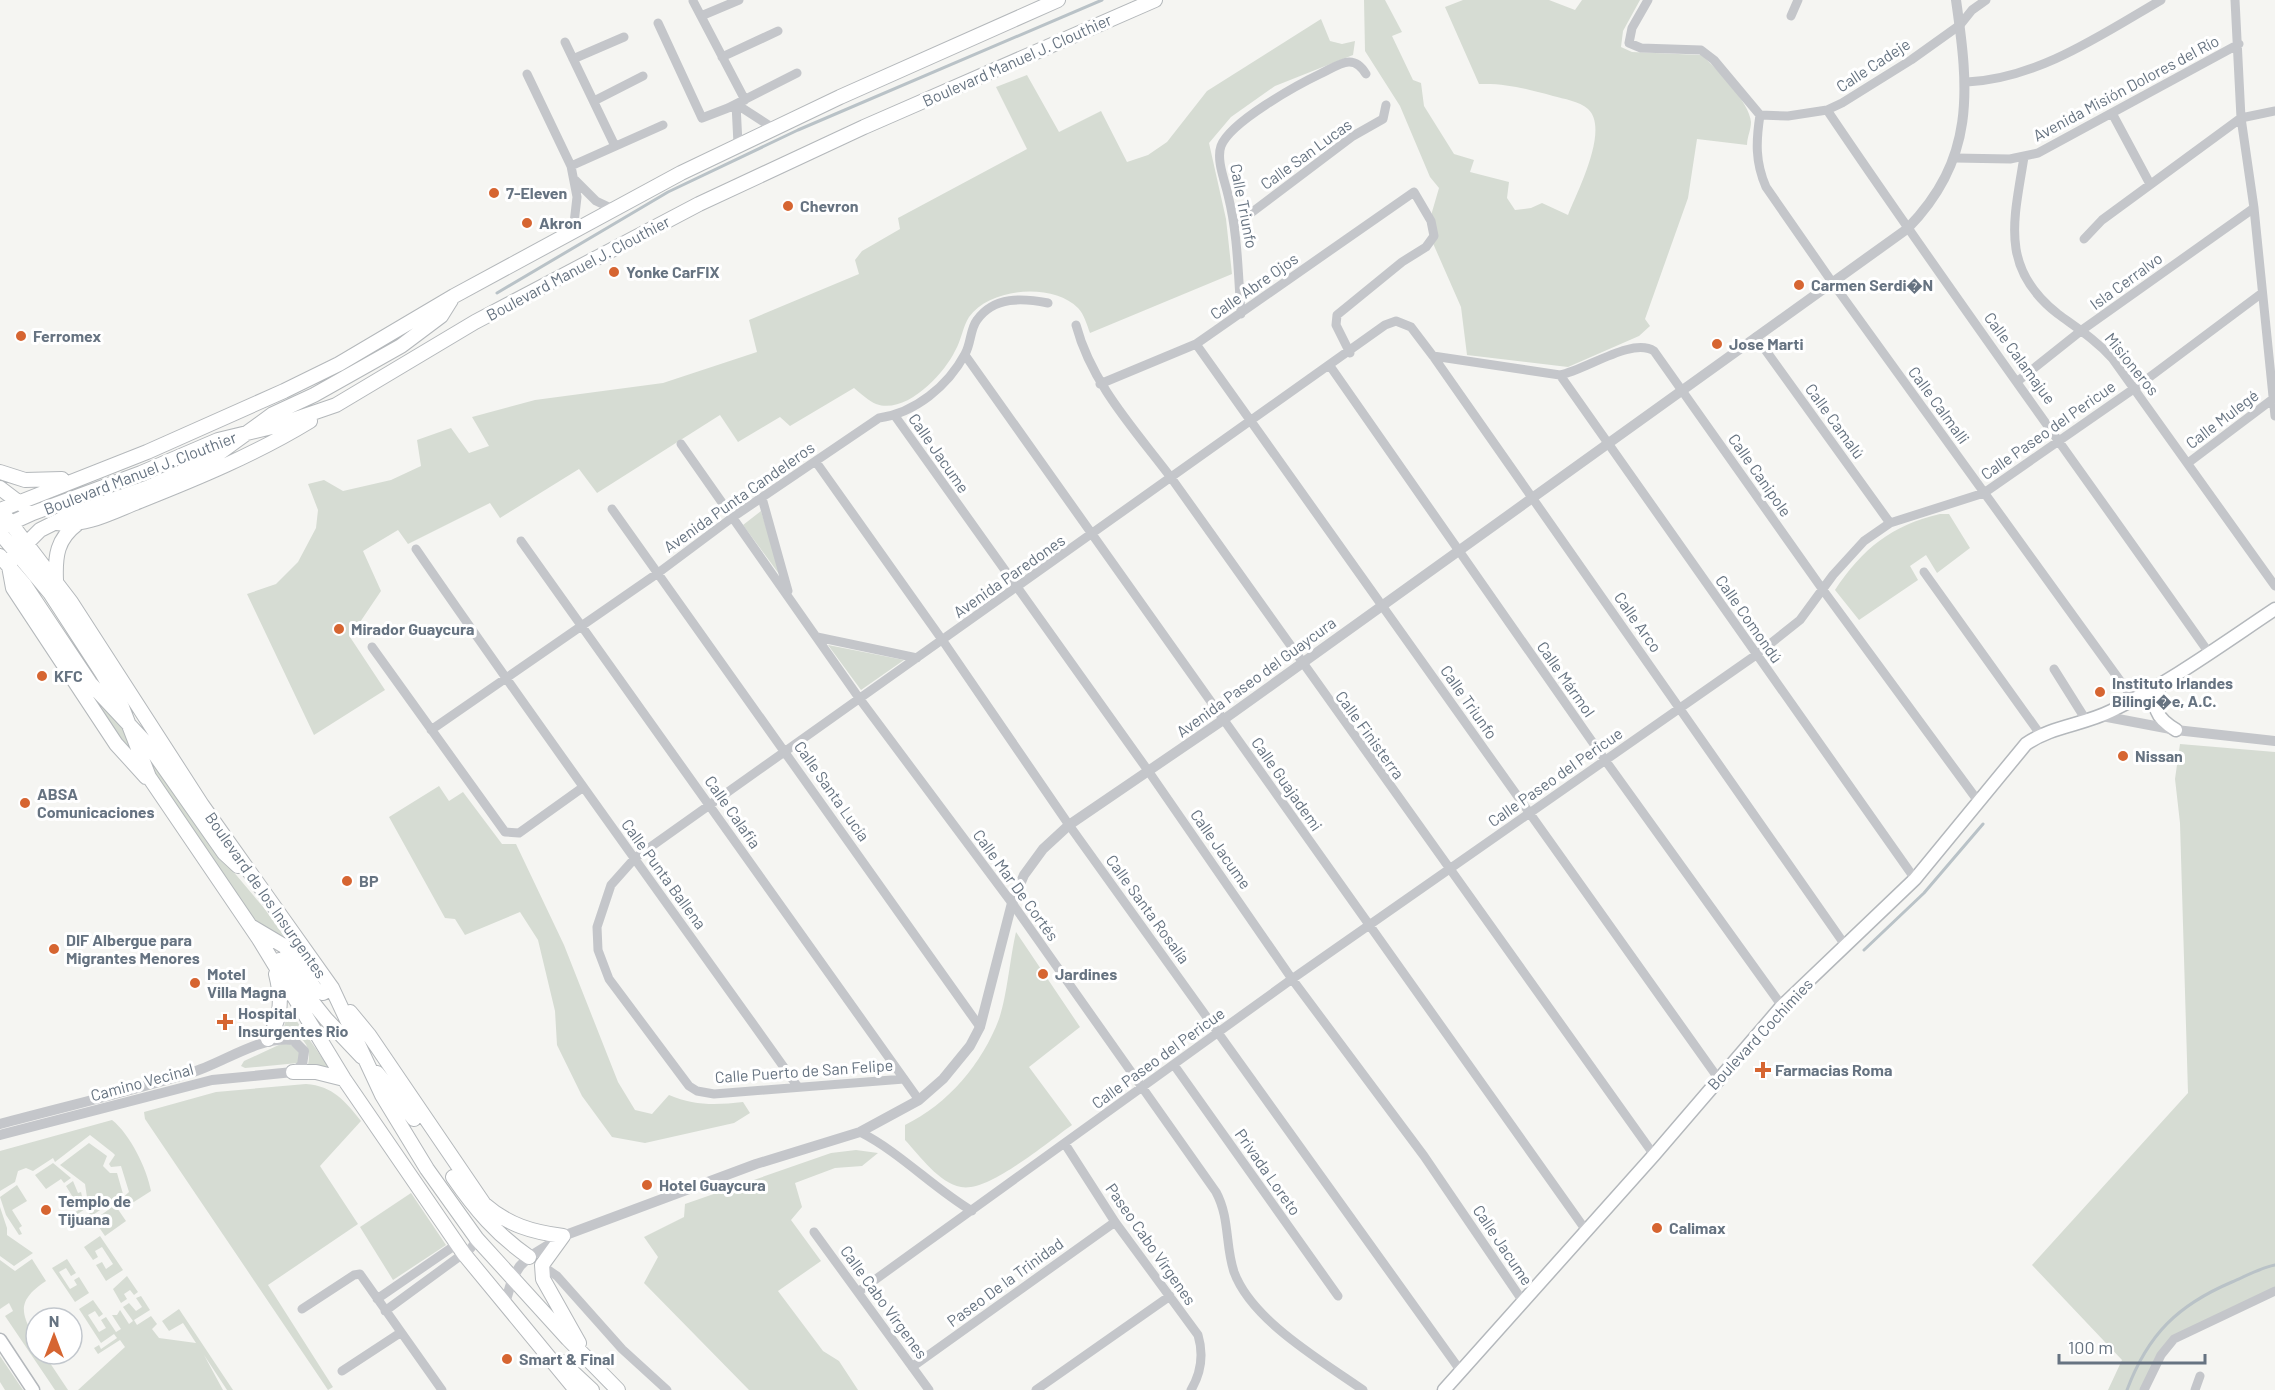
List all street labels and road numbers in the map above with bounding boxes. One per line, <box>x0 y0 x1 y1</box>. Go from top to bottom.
street label: Boulevard Manuel J. Clouthier <box>919 9 1114 110</box>
street label: Avenida Misión Dolores del Río <box>2030 30 2222 145</box>
street label: Calle Cadeje <box>1832 34 1913 96</box>
street label: Calle San Lucas <box>1256 114 1355 193</box>
street label: Calle Triunfo <box>1227 162 1262 250</box>
street label: Boulevard Manuel J. Clouthier <box>483 211 673 324</box>
street label: Calle Abre Ojos <box>1206 248 1301 323</box>
street label: Isla Cerralvo <box>2086 248 2166 313</box>
street label: Calle Calamajue <box>1981 308 2060 407</box>
street label: Misioneros <box>2101 328 2163 399</box>
street label: Calle Calmalli <box>1905 362 1974 447</box>
street label: Calle Paseo del Pericue <box>1977 376 2119 483</box>
street label: Calle Camalú <box>1802 379 1869 462</box>
street label: Calle Mulegé <box>2182 385 2262 452</box>
street label: Calle Jacume <box>905 409 974 496</box>
street label: Boulevard Manuel J. Clouthier <box>41 427 239 518</box>
street label: Calle Canipole <box>1725 430 1796 520</box>
street label: Avenida Punta Candeleros <box>660 437 818 556</box>
street label: Avenida Paredones <box>949 530 1068 621</box>
street label: Calle Comondú <box>1712 571 1787 666</box>
street label: Calle Arco <box>1611 588 1666 656</box>
street label: Avenida Paseo del Guaycura <box>1172 612 1339 741</box>
street label: Calle Mármol <box>1533 637 1599 720</box>
street label: Calle Triunfo <box>1437 661 1502 742</box>
street label: Calle Finisterra <box>1332 687 1409 782</box>
street label: Calle Paseo del Pericue <box>1484 723 1626 830</box>
street label: Calle Guajademi <box>1248 733 1327 834</box>
street label: Calle Santa Lucía <box>791 737 874 844</box>
street label: Calle Calafia <box>701 772 765 852</box>
street label: Calle Jacume <box>1187 805 1256 892</box>
street label: Boulevard de los Insurgentes <box>202 808 331 981</box>
street label: Calle Punta Ballena <box>618 815 711 933</box>
street label: Calle Mar De Cortés <box>970 825 1063 944</box>
street label: Calle Santa Rosalía <box>1103 851 1194 967</box>
street label: Boulevard Cochimies <box>1703 974 1816 1093</box>
street label: Calle Paseo del Pericue <box>1087 1003 1228 1112</box>
street label: Calle Puerto de San Felipe <box>714 1055 894 1086</box>
street label: Camino Vecinal <box>88 1059 195 1104</box>
street label: Privada Loreto <box>1232 1125 1305 1219</box>
street label: Paseo Cabo Vírgenes <box>1102 1179 1201 1308</box>
street label: Calle Jacume <box>1470 1201 1537 1289</box>
street label: Paseo De la Trinidad <box>943 1233 1066 1330</box>
street label: Calle Cabo Vírgenes <box>837 1241 932 1362</box>

